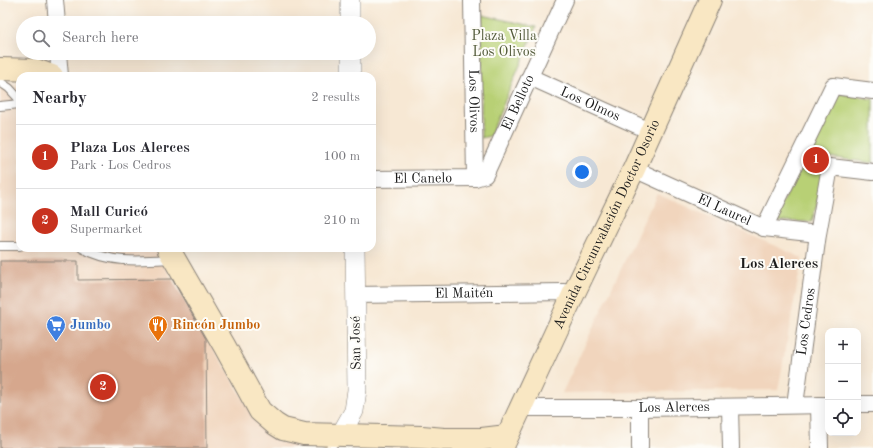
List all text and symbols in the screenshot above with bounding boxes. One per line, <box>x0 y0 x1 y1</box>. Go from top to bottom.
search box <box>16 16 376 60</box>
icon: search <box>30 27 52 49</box>
park label: Plaza Villa Los Olivos <box>471 29 537 59</box>
text: Search here <box>62 31 139 46</box>
street label: Los Olivos <box>466 69 481 133</box>
street label: El Belloto <box>499 72 537 133</box>
street label: Los Olmos <box>558 85 622 124</box>
text: Nearby <box>32 90 87 107</box>
text: 2 results <box>311 91 360 104</box>
street label: Avenida Circunvalación Doctor Osorio <box>551 117 662 331</box>
text: Plaza Los Alerces <box>70 141 190 156</box>
pin: 1 <box>803 145 829 175</box>
text: 1 <box>41 150 49 163</box>
text: 100 m <box>323 150 360 163</box>
text: Park · Los Cedros <box>70 159 171 172</box>
your location <box>572 162 592 182</box>
street label: El Canelo <box>394 171 452 186</box>
street label: El Laurel <box>695 192 753 228</box>
text: Mall Curicó <box>70 205 148 220</box>
text: 2 <box>41 214 49 227</box>
text: 210 m <box>323 214 360 227</box>
text: Supermarket <box>70 223 142 236</box>
district label: Los Alerces <box>740 257 818 272</box>
street label: El Maitén <box>435 286 494 301</box>
street label: Los Cedros <box>795 287 818 357</box>
supermarket icon: Jumbo <box>45 314 67 342</box>
restaurant icon: Rincón Jumbo <box>147 314 169 342</box>
street label: San José <box>349 316 363 370</box>
place label: Jumbo <box>70 318 111 332</box>
place label: Rincón Jumbo <box>172 318 260 332</box>
map controls <box>825 328 861 436</box>
button: + <box>825 328 861 364</box>
button: − <box>825 364 861 400</box>
pin: 2 <box>90 372 116 402</box>
street label: Los Alerces <box>638 400 710 415</box>
button: locate <box>825 400 861 436</box>

